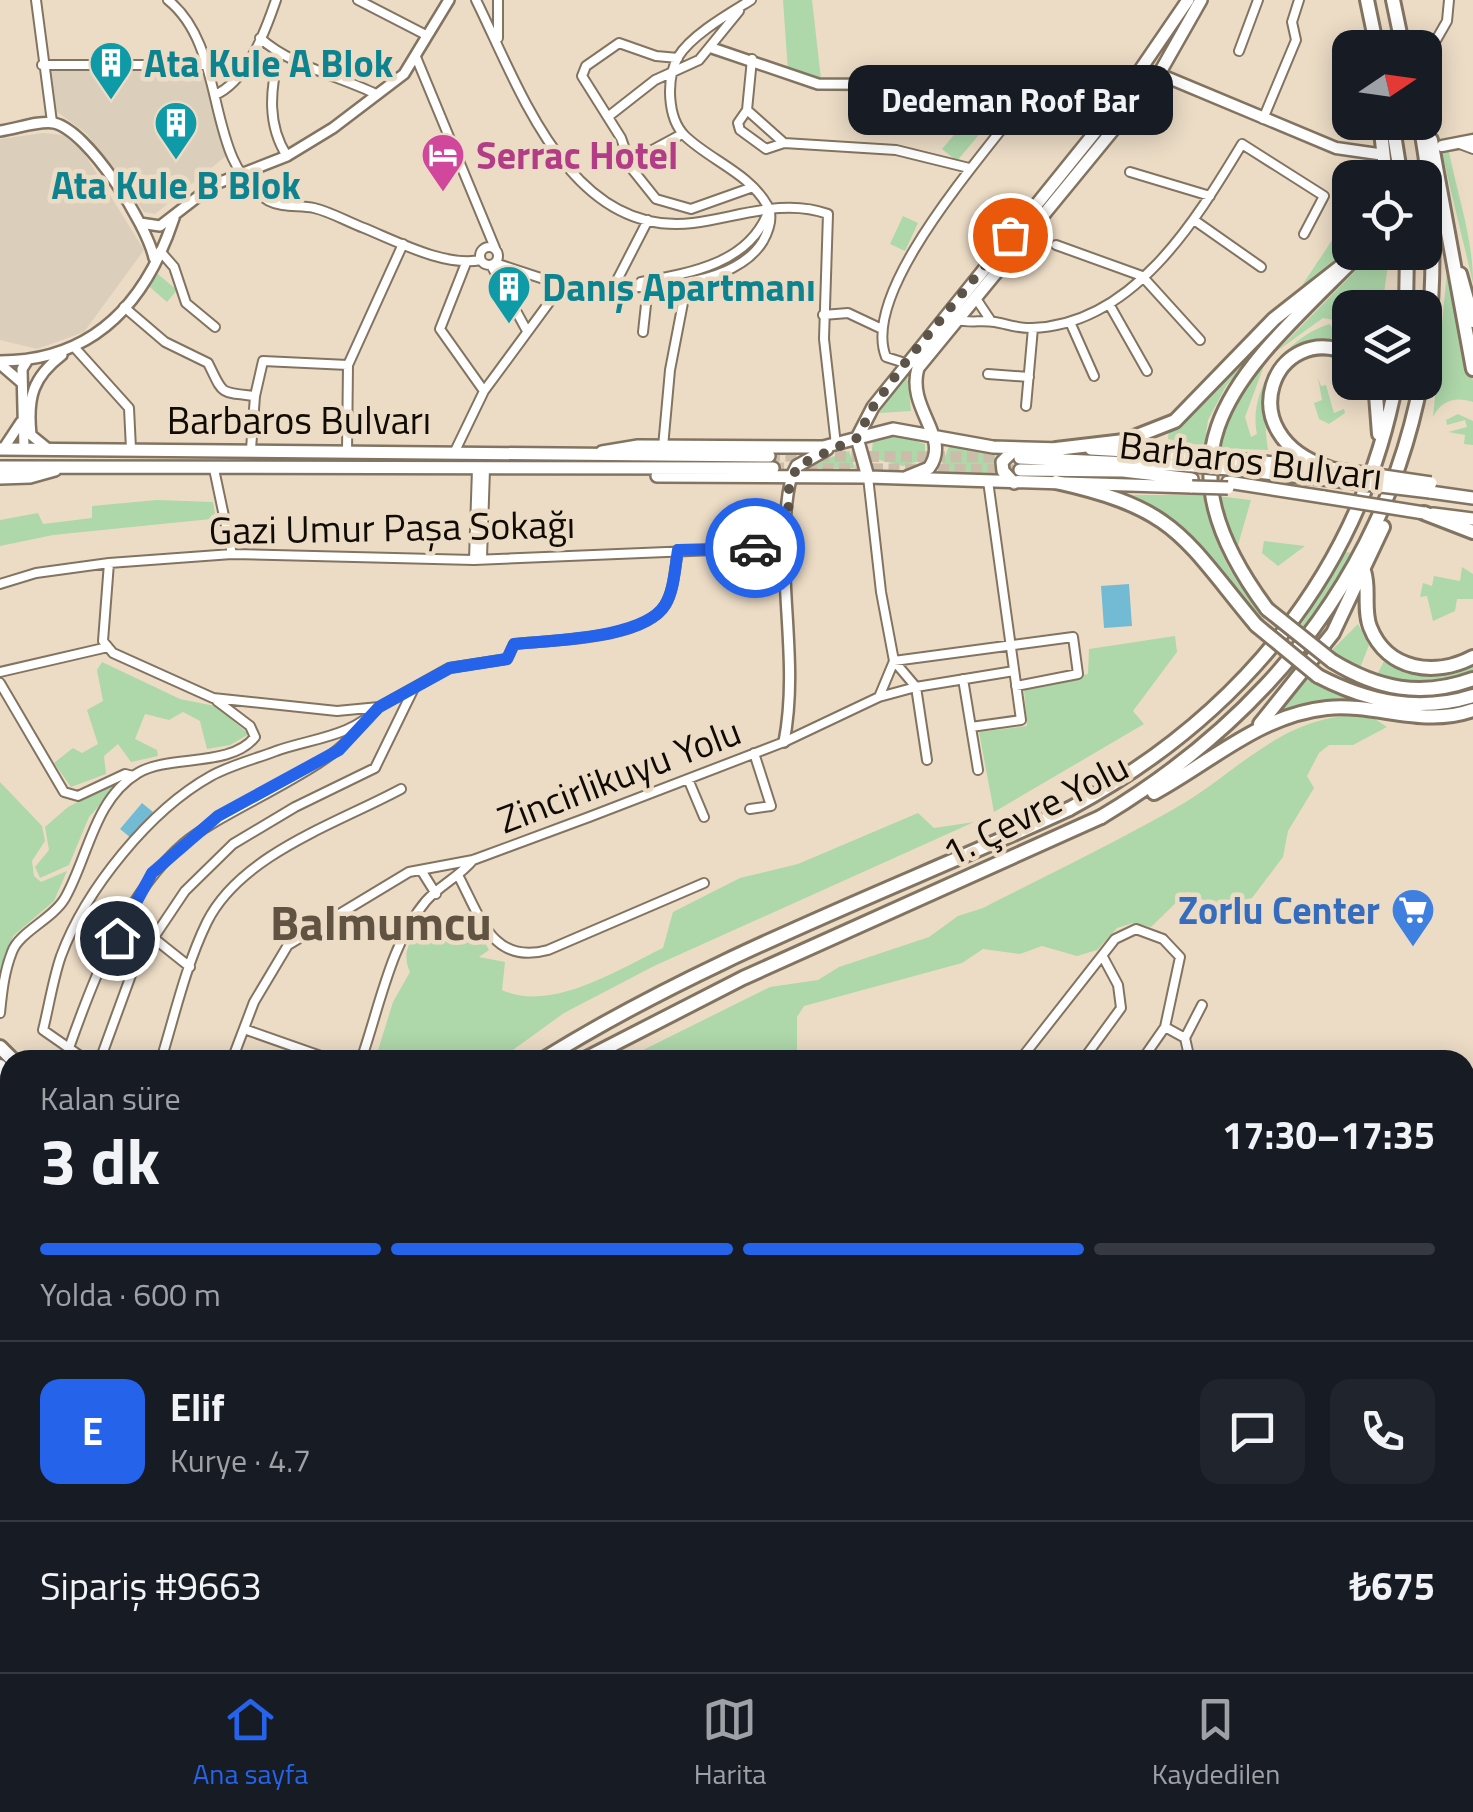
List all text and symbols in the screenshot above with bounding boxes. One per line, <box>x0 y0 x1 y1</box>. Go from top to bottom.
north arrow <box>1332 30 1442 140</box>
map controls <box>1332 30 1442 400</box>
place label: Ata Kule A Blok <box>144 34 394 92</box>
building icon: Ata Kule A Blok <box>88 40 134 101</box>
callout: Dedeman Roof Bar <box>848 65 1172 135</box>
text: Dedeman Roof Bar <box>881 76 1140 124</box>
building icon: Ata Kule B Blok <box>153 100 199 161</box>
place label: Serrac Hotel <box>476 126 678 184</box>
hotel icon: Serrac Hotel <box>420 132 466 193</box>
place label: Ata Kule B Blok <box>51 156 301 214</box>
button: locate <box>1332 160 1442 270</box>
pin <box>968 193 1053 278</box>
icon: bag <box>983 208 1038 263</box>
place label: Danış Apartmanı <box>542 258 816 316</box>
building icon: Danış Apartmanı <box>486 264 532 325</box>
button: layers <box>1332 290 1442 400</box>
street label: Barbaros Bulvarı <box>167 391 431 449</box>
street label: Barbaros Bulvarı <box>1116 415 1386 505</box>
street label: Gazi Umur Paşa Sokağı <box>208 495 576 559</box>
courier <box>705 498 805 598</box>
icon: car <box>728 521 783 576</box>
street label: Zincirlikuyu Yolu <box>489 702 749 848</box>
street label: 1. Çevre Yolu <box>932 737 1138 881</box>
place label: Zorlu Center <box>1178 881 1380 939</box>
district label: Balmumcu <box>270 886 492 959</box>
supermarket icon: Zorlu Center <box>1390 887 1436 948</box>
pin <box>75 896 160 981</box>
icon: home <box>90 911 145 966</box>
text: Kalan süre <box>40 1074 181 1122</box>
text: 17:30–17:35 <box>1222 1106 1435 1164</box>
text: 3 dk <box>40 1110 160 1209</box>
text: Yolda · 600 m <box>40 1270 221 1318</box>
text: Elif <box>170 1378 225 1436</box>
button: chat <box>1200 1379 1305 1484</box>
button: phone <box>1330 1379 1435 1484</box>
text: E <box>82 1402 103 1460</box>
text: Kurye · 4.7 <box>170 1436 311 1484</box>
text: Sipariş #9663 <box>40 1557 262 1615</box>
text: ₺675 <box>1349 1557 1435 1615</box>
tab: Ana sayfa <box>193 1692 308 1795</box>
tab: Harita <box>694 1692 766 1795</box>
tab: Kaydedilen <box>1152 1692 1280 1795</box>

